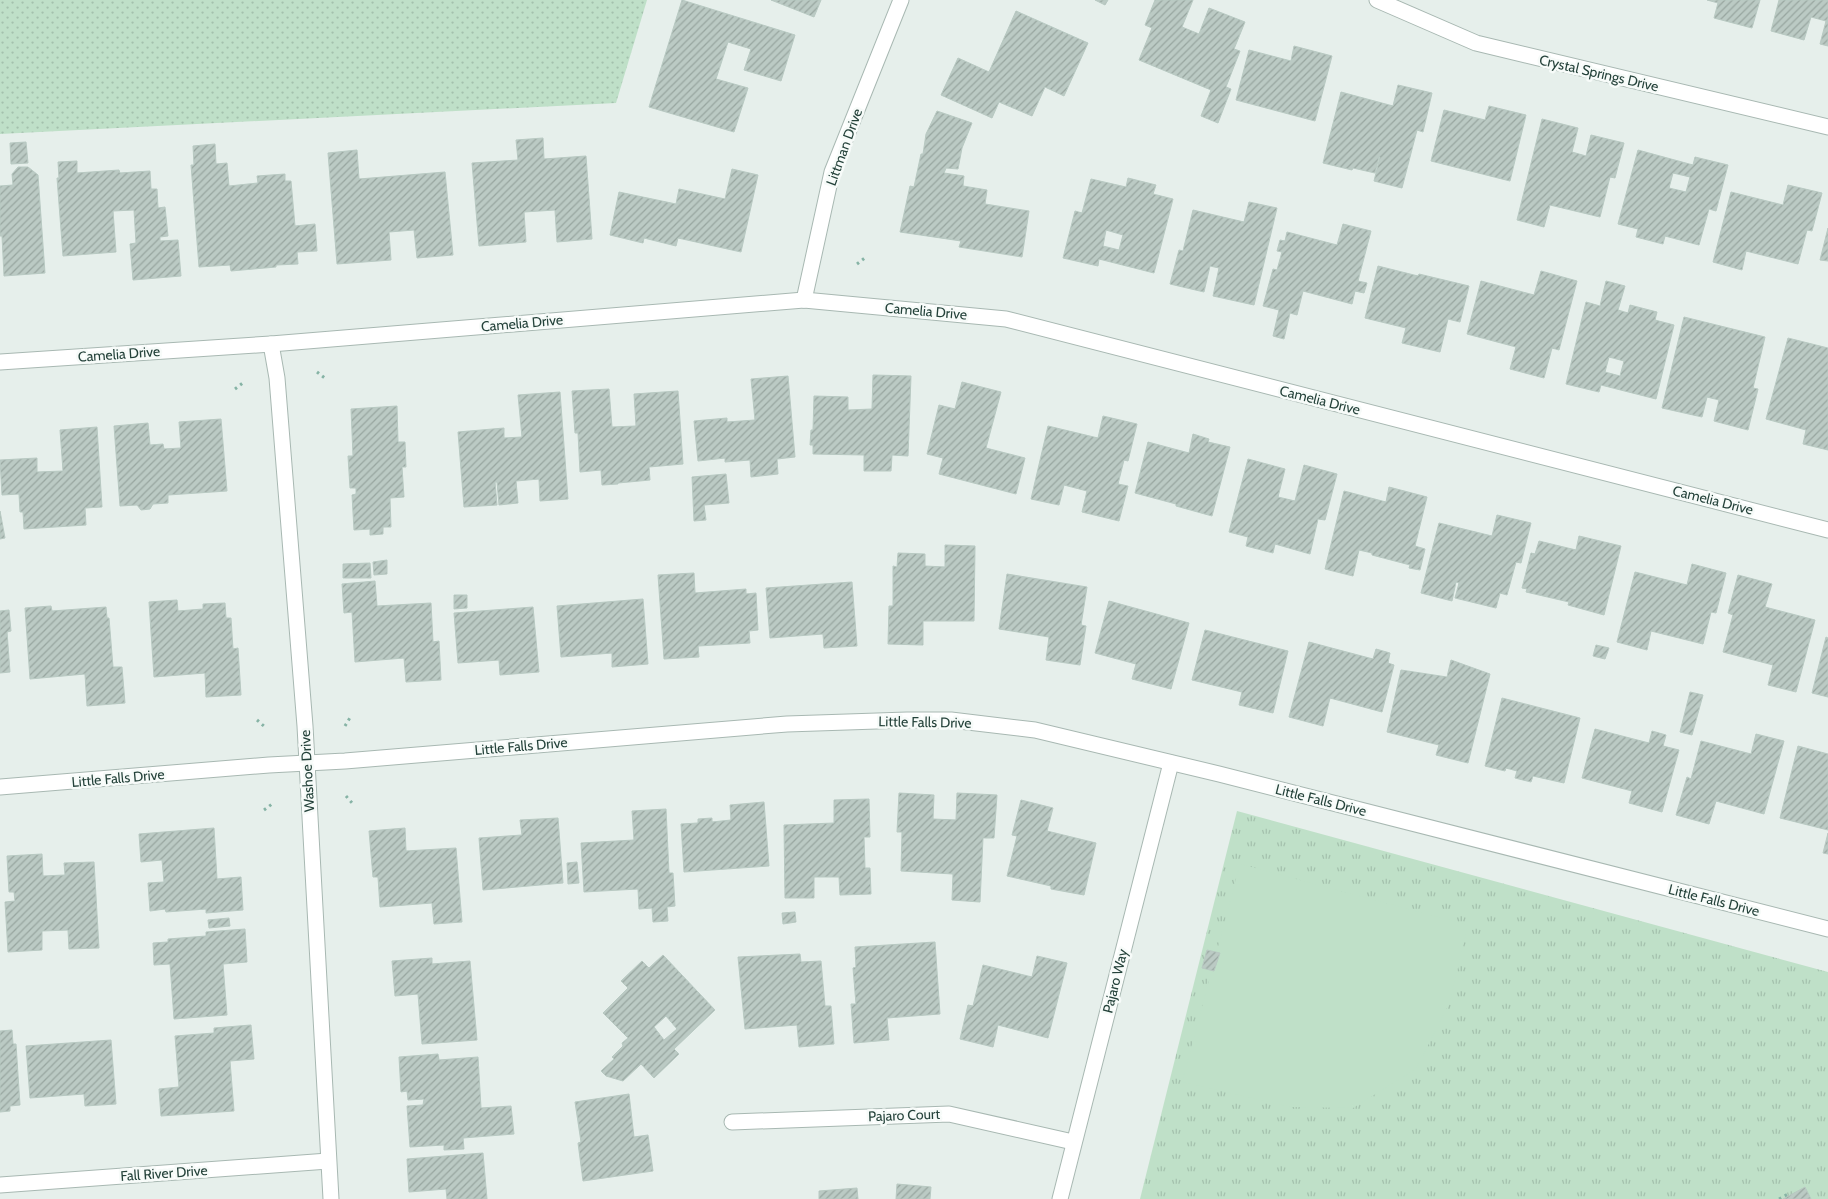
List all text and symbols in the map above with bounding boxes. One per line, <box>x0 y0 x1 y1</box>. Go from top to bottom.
street label: Crystal Springs Drive <box>1537 50 1661 96</box>
street label: Littman Drive <box>822 106 866 188</box>
street label: Camelia Drive <box>884 298 968 324</box>
street label: Camelia Drive <box>480 310 564 336</box>
street label: Camelia Drive <box>77 342 161 366</box>
street label: Camelia Drive <box>1278 381 1362 419</box>
street label: Camelia Drive <box>1671 481 1755 519</box>
street label: Little Falls Drive <box>878 712 972 732</box>
street label: Washoe Drive <box>296 729 318 813</box>
street label: Little Falls Drive <box>474 733 568 759</box>
street label: Little Falls Drive <box>71 765 165 791</box>
street label: Little Falls Drive <box>1274 780 1368 820</box>
street label: Little Falls Drive <box>1667 880 1761 920</box>
street label: Pajaro Way <box>1098 947 1132 1015</box>
street label: Pajaro Court <box>868 1105 941 1125</box>
street label: Fall River Drive <box>120 1161 208 1185</box>

